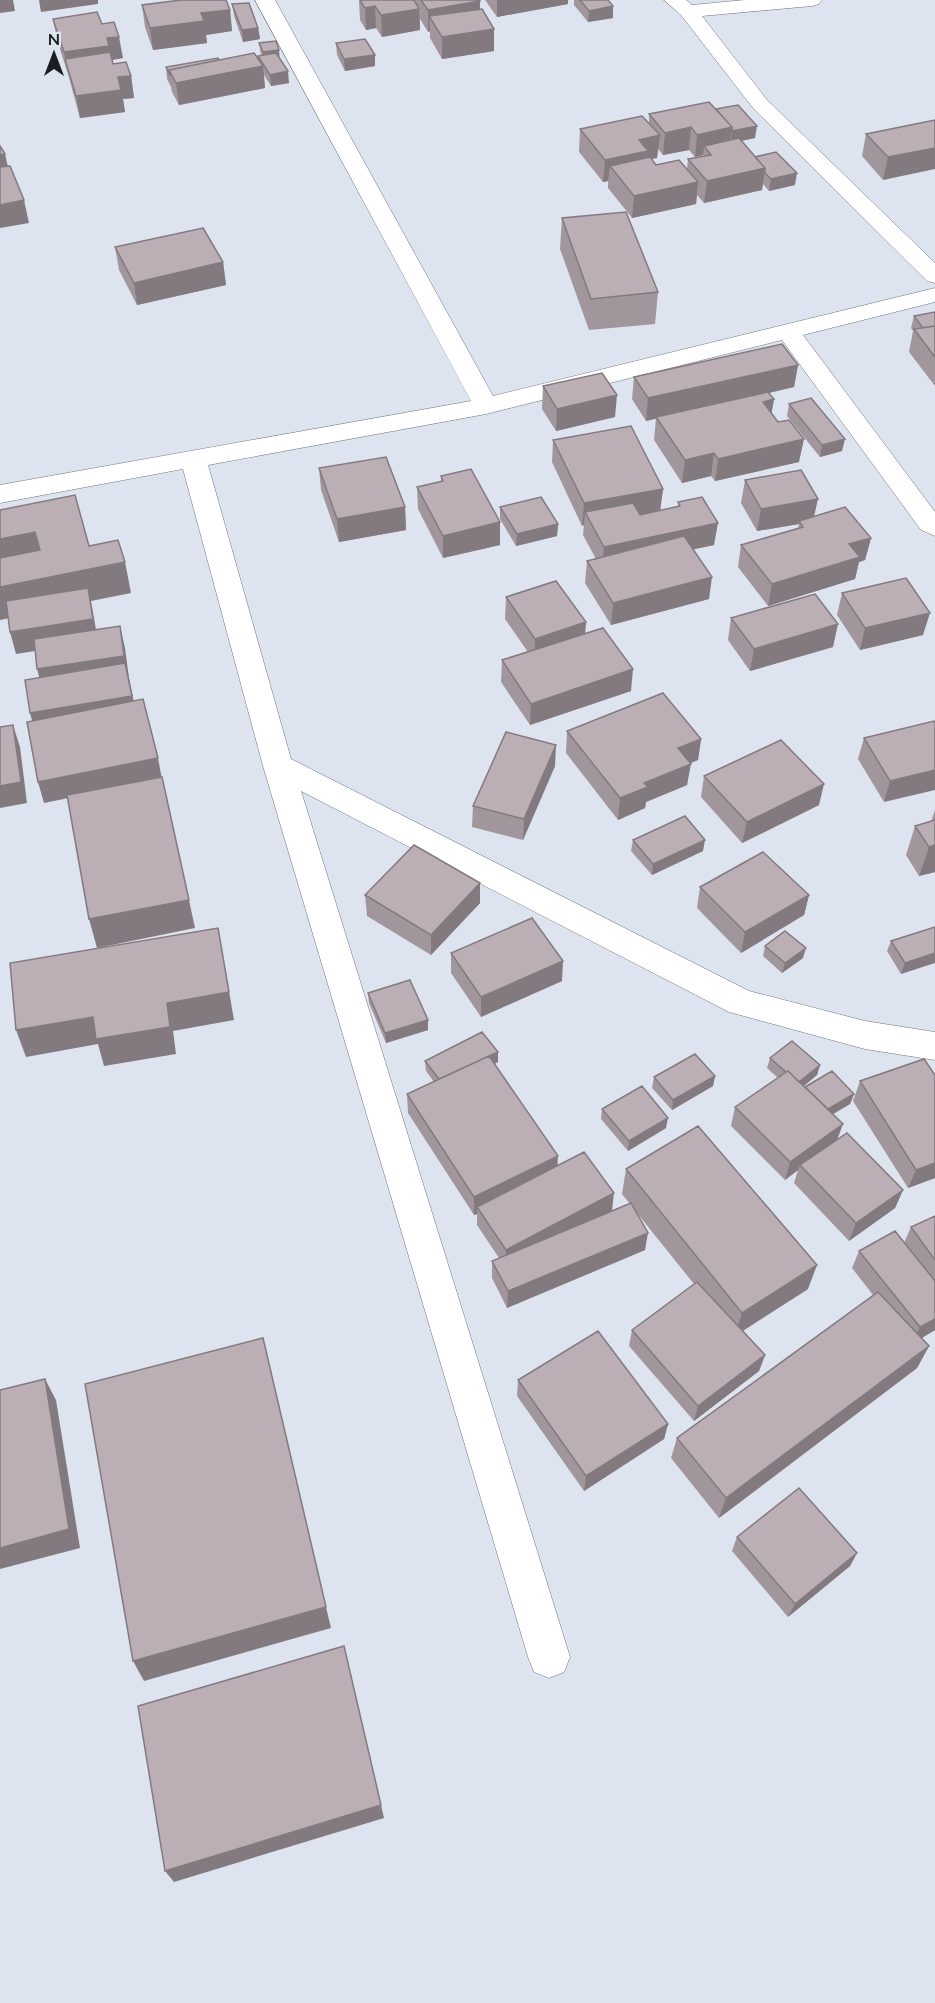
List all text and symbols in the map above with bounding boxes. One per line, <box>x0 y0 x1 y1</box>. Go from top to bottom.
north arrow <box>24 24 84 84</box>
text: N <box>48 29 60 48</box>

